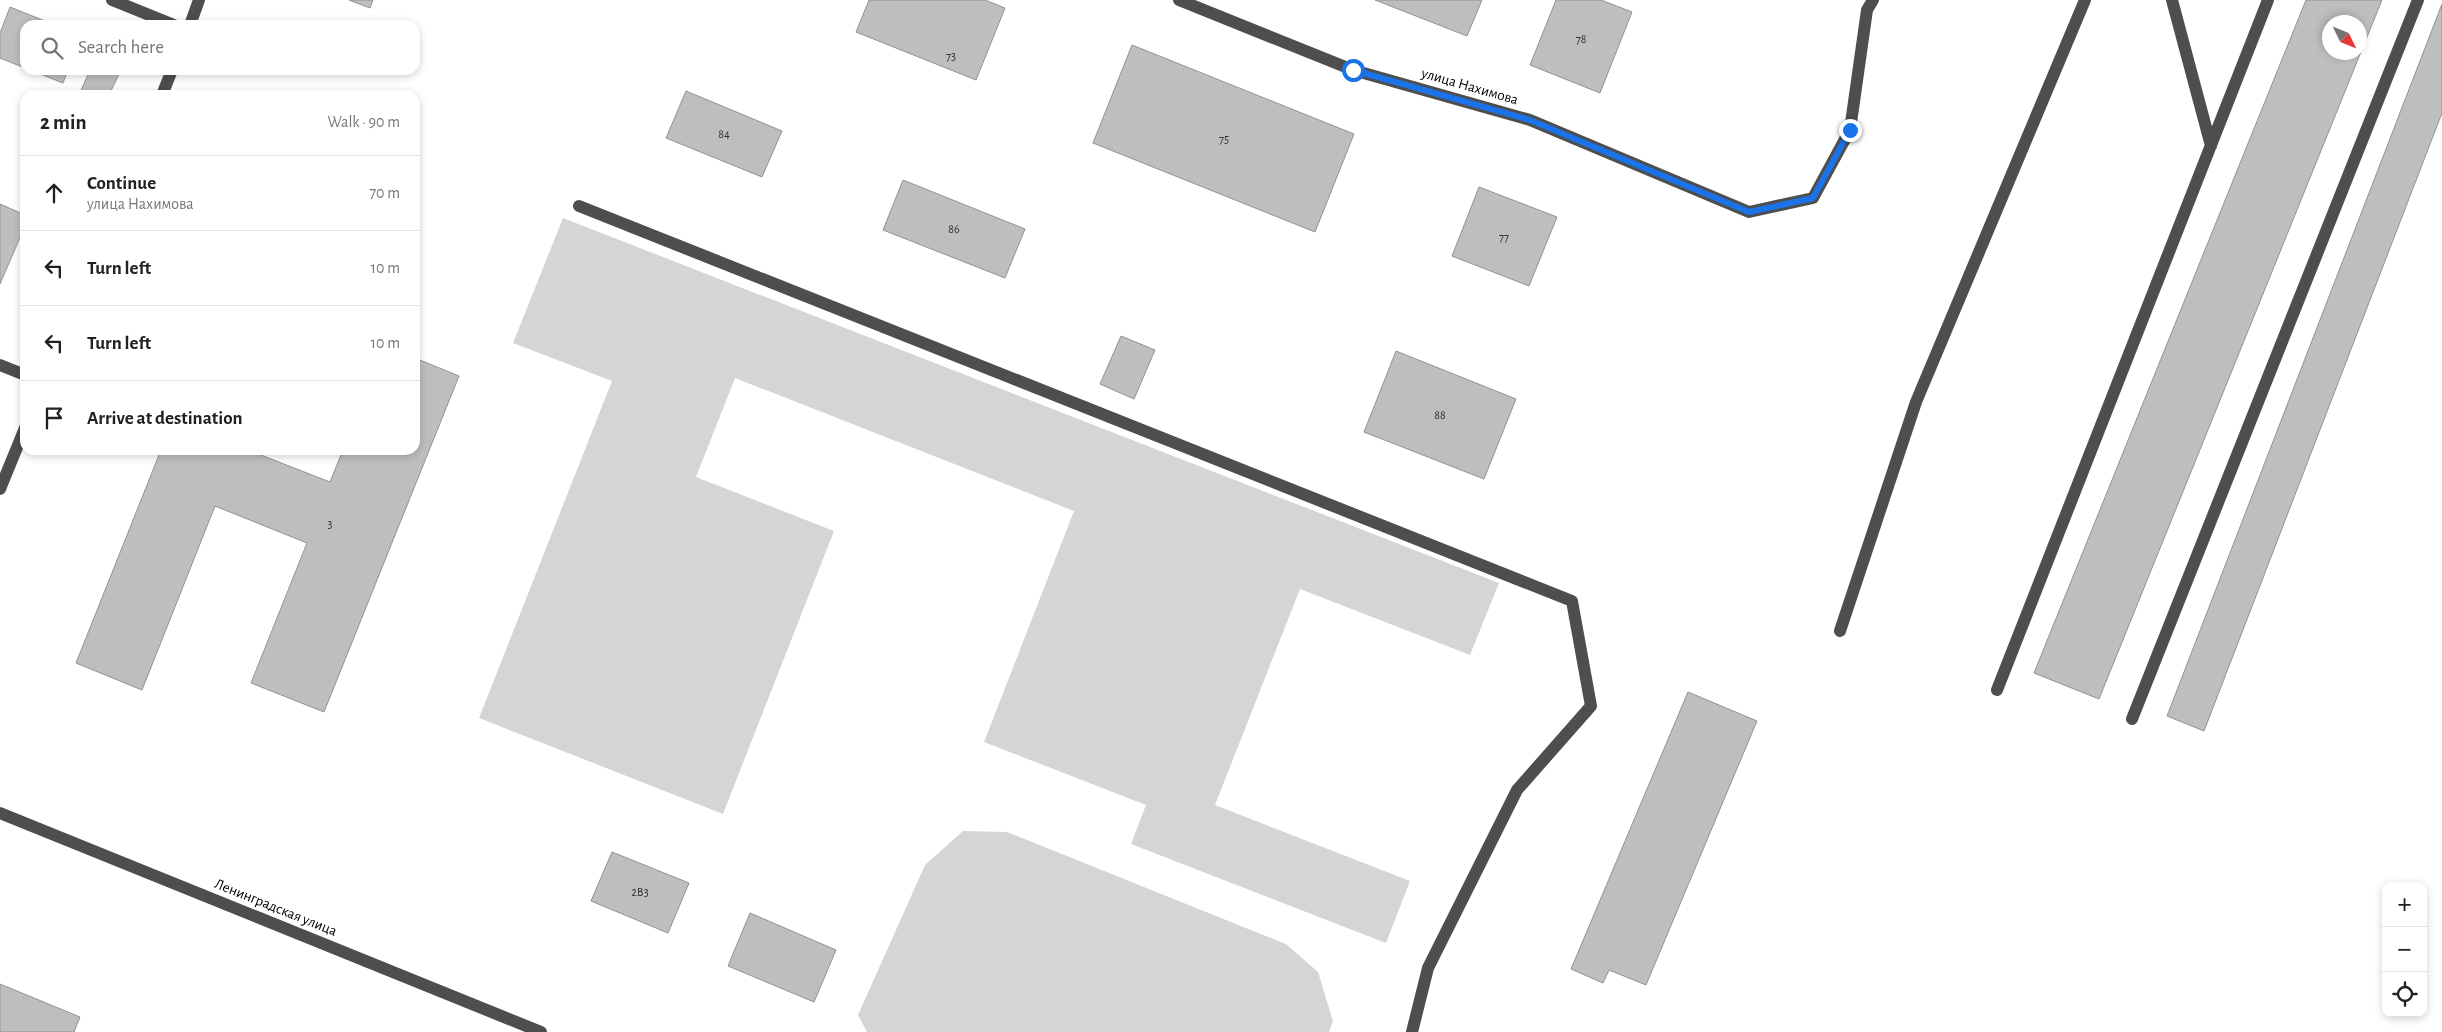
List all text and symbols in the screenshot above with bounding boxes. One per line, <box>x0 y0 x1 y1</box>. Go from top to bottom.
north arrow <box>2322 15 2367 60</box>
search box <box>20 20 420 75</box>
house number: 78 <box>1576 33 1587 45</box>
icon: search <box>38 34 66 62</box>
text: Search here <box>78 38 164 57</box>
house number: 73 <box>946 50 956 62</box>
route start <box>1342 59 1365 82</box>
street label: улица Нахимова <box>1419 65 1520 108</box>
text: 2 min <box>40 112 87 133</box>
text: Walk · 90 m <box>328 114 400 130</box>
route end <box>1839 119 1862 142</box>
house number: 84 <box>718 128 730 140</box>
house number: 75 <box>1219 133 1229 145</box>
text: Continue <box>87 174 156 193</box>
icon: ahead <box>40 179 68 207</box>
text: 70 m <box>369 185 400 201</box>
text: улица Нахимова <box>87 196 194 212</box>
house number: 86 <box>948 223 960 235</box>
house number: 77 <box>1499 231 1509 243</box>
icon: left <box>40 254 68 282</box>
text: Turn left <box>87 259 151 278</box>
text: 10 m <box>371 260 400 276</box>
icon: left <box>40 329 68 357</box>
text: Turn left <box>87 334 151 353</box>
text: 10 m <box>371 335 400 351</box>
icon: arrive <box>40 404 68 432</box>
text: Arrive at destination <box>87 409 243 428</box>
house number: 88 <box>1434 409 1446 421</box>
house number: 3 <box>328 518 333 530</box>
street label: Ленинградская улица <box>212 876 339 939</box>
map controls <box>2382 882 2427 1017</box>
button: + <box>2382 882 2427 927</box>
house number: 2В3 <box>631 886 649 898</box>
button: − <box>2382 927 2427 972</box>
button: locate <box>2382 972 2427 1017</box>

